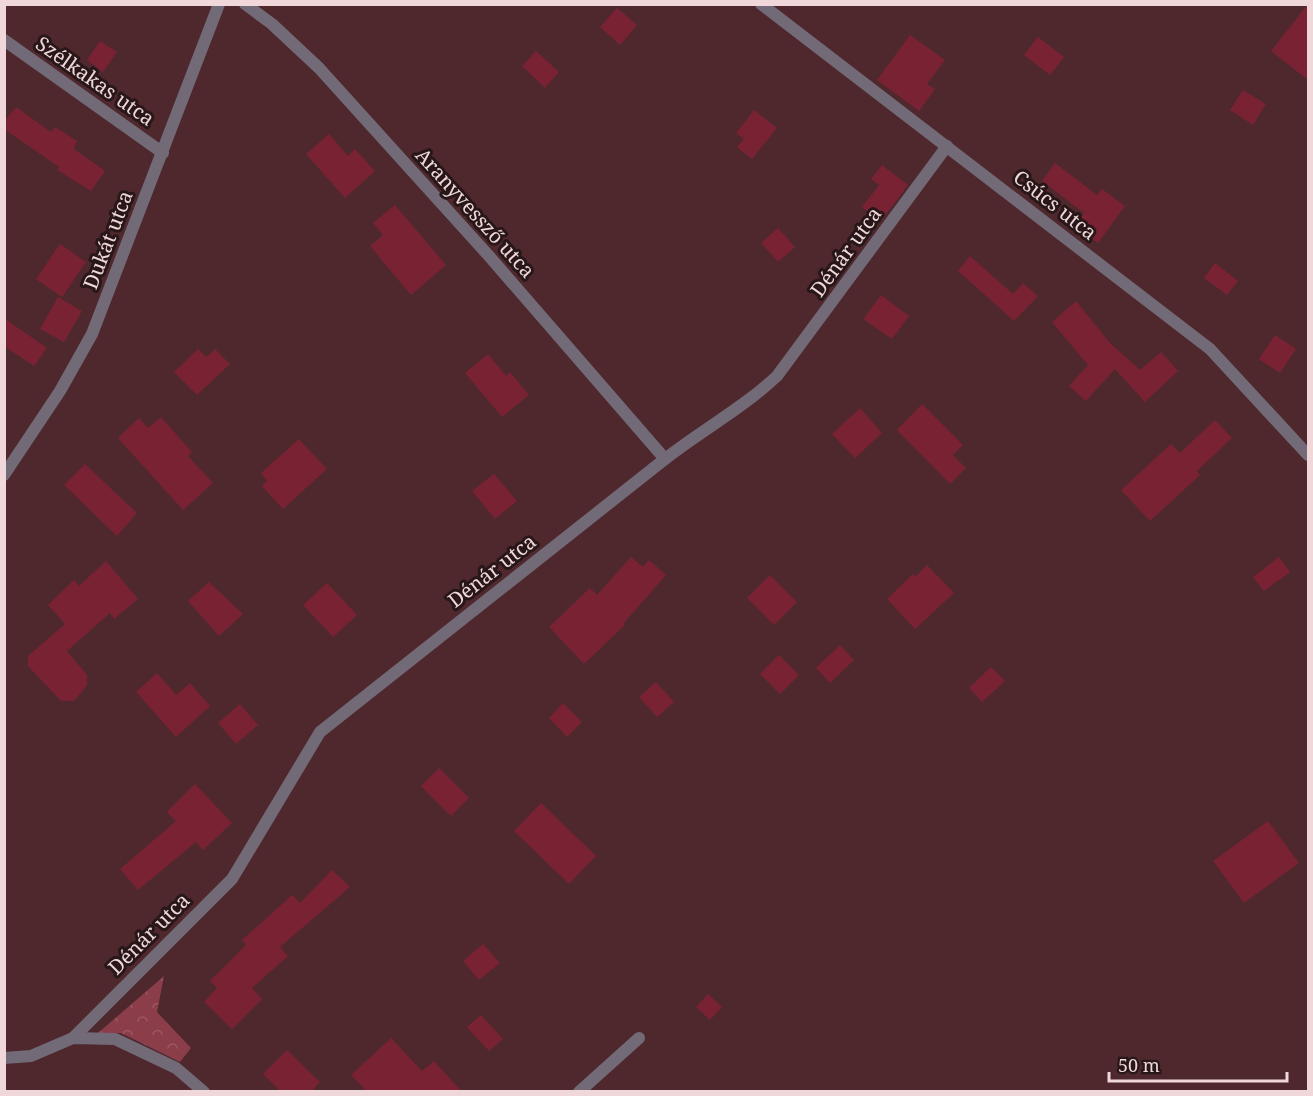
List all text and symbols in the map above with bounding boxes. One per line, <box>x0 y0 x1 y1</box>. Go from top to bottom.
street label: Szélkakas utca <box>31 30 160 132</box>
street label: Aranyvessző utca <box>410 142 541 283</box>
street label: Csúcs utca <box>1008 164 1103 246</box>
street label: Dukát utca <box>76 187 139 293</box>
street label: Dénár utca <box>804 201 887 302</box>
street label: Dénár utca <box>442 528 541 614</box>
street label: Dénár utca <box>102 887 195 980</box>
scale bar <box>1109 1045 1288 1083</box>
text: 50 m <box>1118 1053 1160 1077</box>

